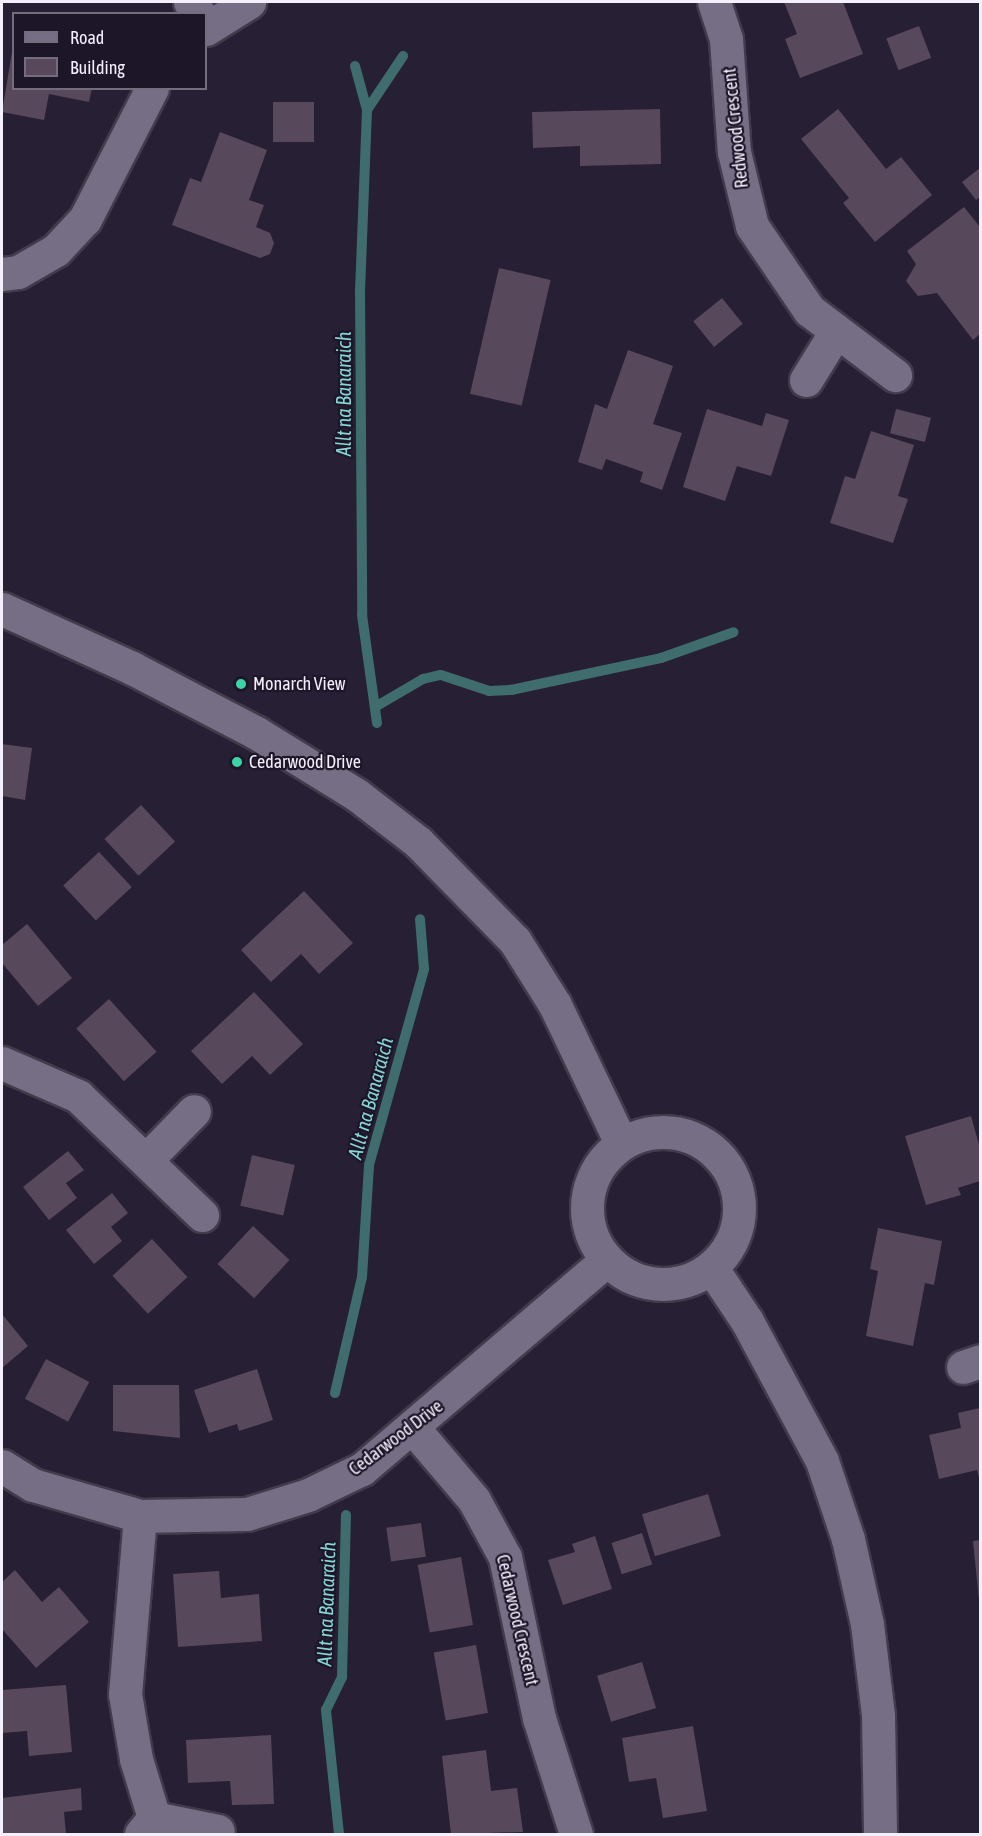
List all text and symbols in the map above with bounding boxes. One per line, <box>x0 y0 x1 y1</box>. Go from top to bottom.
legend <box>12 12 207 90</box>
text: Road <box>70 27 104 48</box>
text: Building <box>70 57 125 78</box>
street label: Redwood Crescent <box>719 67 753 189</box>
water label: Allt na Banaraich <box>331 332 355 456</box>
place label: Monarch View <box>253 673 345 695</box>
marker: Monarch View <box>234 677 248 691</box>
place label: Cedarwood Drive <box>249 751 361 773</box>
marker: Cedarwood Drive <box>230 755 244 769</box>
water label: Allt na Banaraich <box>342 1035 398 1161</box>
street label: Cedarwood Drive <box>345 1396 447 1480</box>
water label: Allt na Banaraich <box>312 1541 340 1667</box>
street label: Cedarwood Crescent <box>491 1553 543 1687</box>

